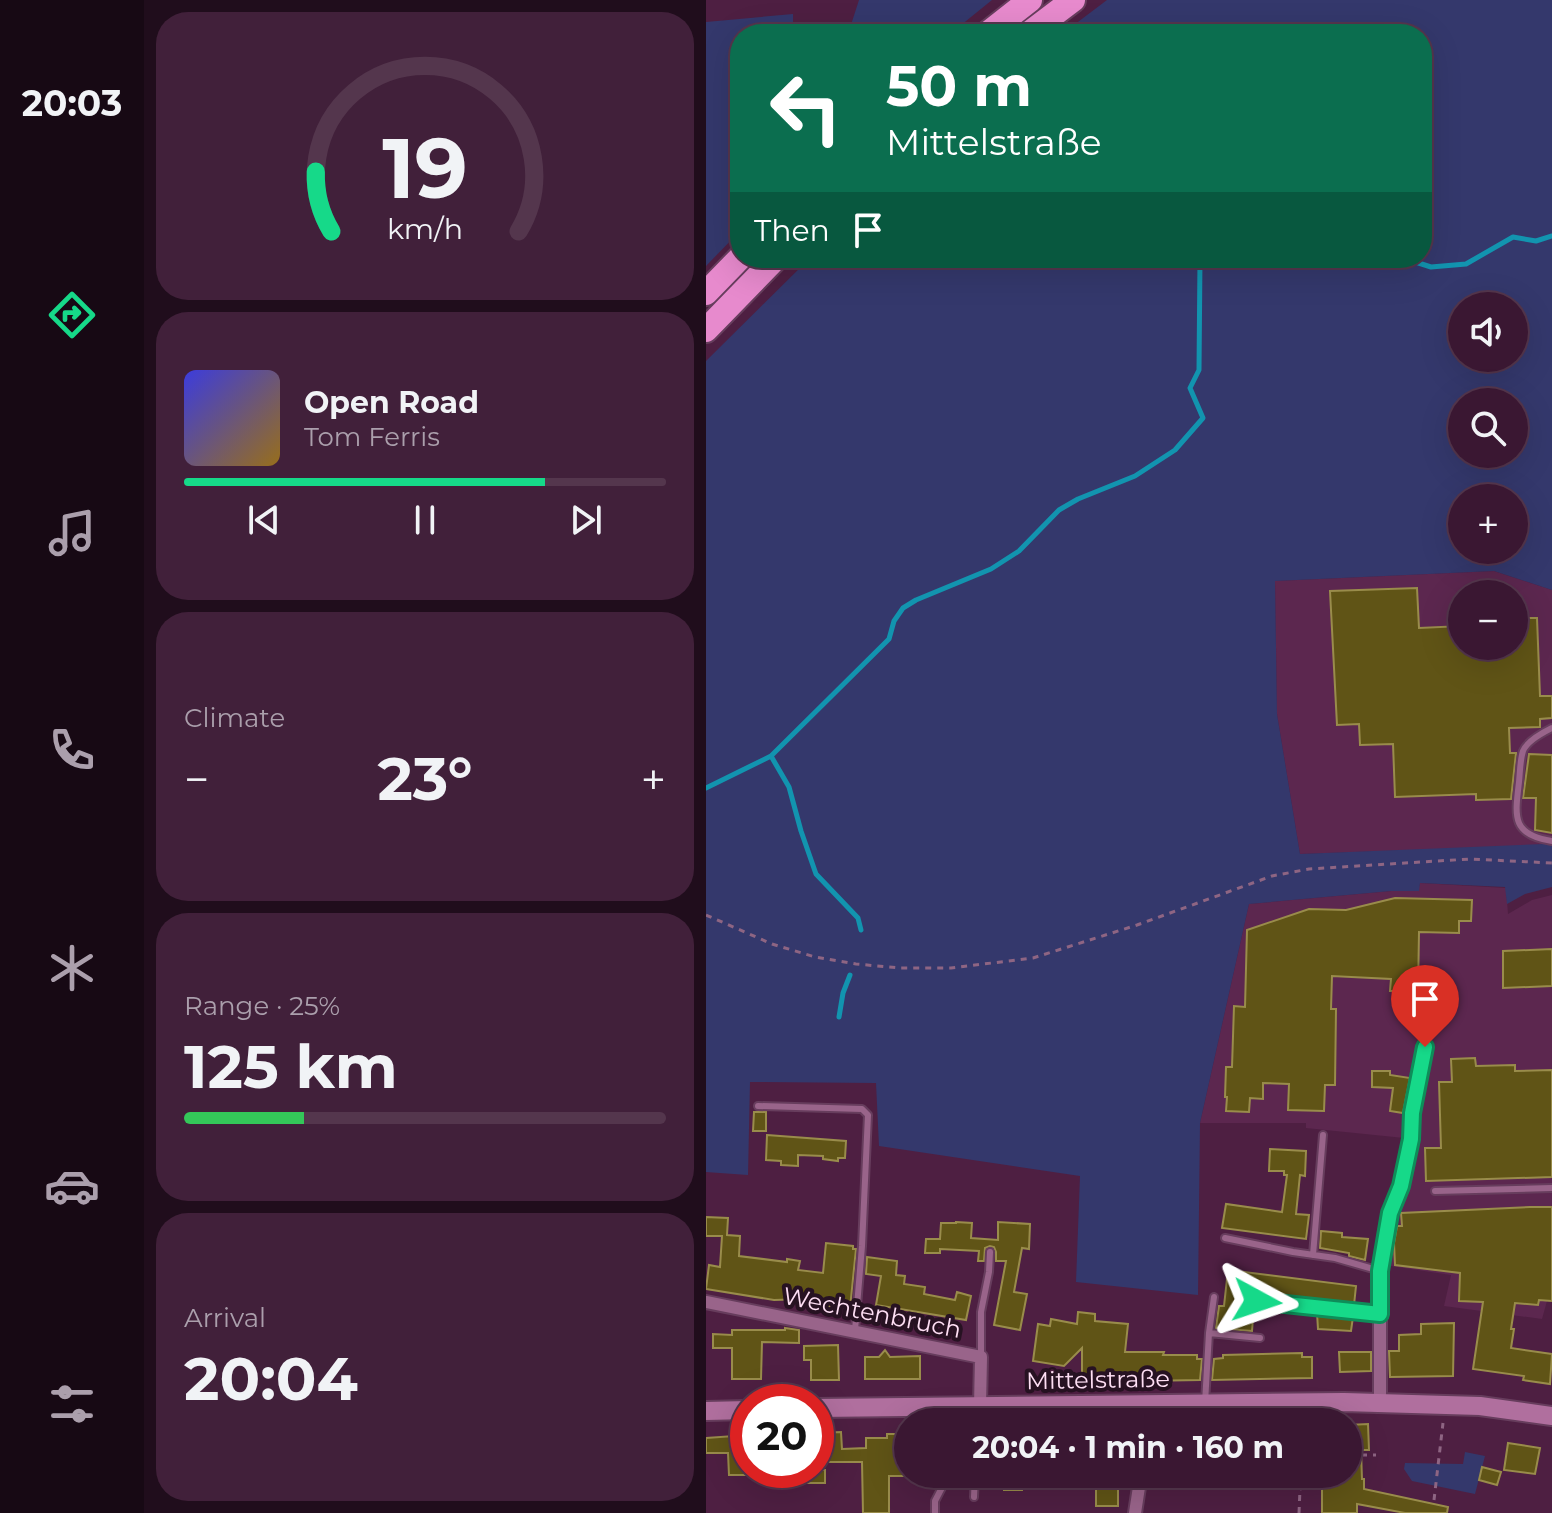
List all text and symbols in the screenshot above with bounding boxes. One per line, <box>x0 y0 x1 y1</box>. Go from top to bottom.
text: 50 m <box>886 52 1032 120</box>
icon: left <box>754 56 858 160</box>
text: 20:03 <box>22 81 122 125</box>
text: 19 <box>382 117 468 219</box>
text: Mittelstraße <box>886 120 1101 164</box>
icon: arrive <box>846 208 890 252</box>
text: km/h <box>387 211 463 246</box>
text: Then <box>754 212 830 249</box>
icon: directions <box>44 287 100 343</box>
map controls <box>1448 292 1528 660</box>
button: sound <box>1448 292 1528 372</box>
text: Open Road <box>304 384 479 421</box>
button: search <box>1448 388 1528 468</box>
text: Tom Ferris <box>304 421 440 453</box>
button: + <box>1448 484 1528 564</box>
icon: previous <box>242 498 286 542</box>
icon: pause <box>403 498 447 542</box>
icon: next <box>564 498 608 542</box>
icon: music <box>44 505 100 561</box>
button: − <box>1448 580 1528 660</box>
text: Climate <box>184 702 285 734</box>
icon: phone <box>44 722 100 778</box>
text: 23° <box>377 742 473 815</box>
text: − <box>184 752 209 806</box>
text: + <box>641 752 666 806</box>
icon: climate <box>44 940 100 996</box>
pin <box>1391 965 1459 1047</box>
icon: arrive <box>1403 977 1447 1021</box>
text: Range · 25% <box>184 990 340 1022</box>
text: 125 km <box>184 1030 398 1103</box>
icon: car <box>44 1158 100 1214</box>
position arrow <box>1215 1259 1299 1343</box>
street label: Wechtenbruch <box>780 1281 964 1344</box>
text: Arrival <box>184 1302 266 1334</box>
text: 20:04 <box>184 1342 358 1415</box>
street label: Mittelstraße <box>1026 1364 1170 1395</box>
icon: filters <box>44 1376 100 1432</box>
speed limit sign: 20 <box>730 1384 834 1488</box>
text: 20:04 · 1 min · 160 m <box>972 1429 1284 1466</box>

